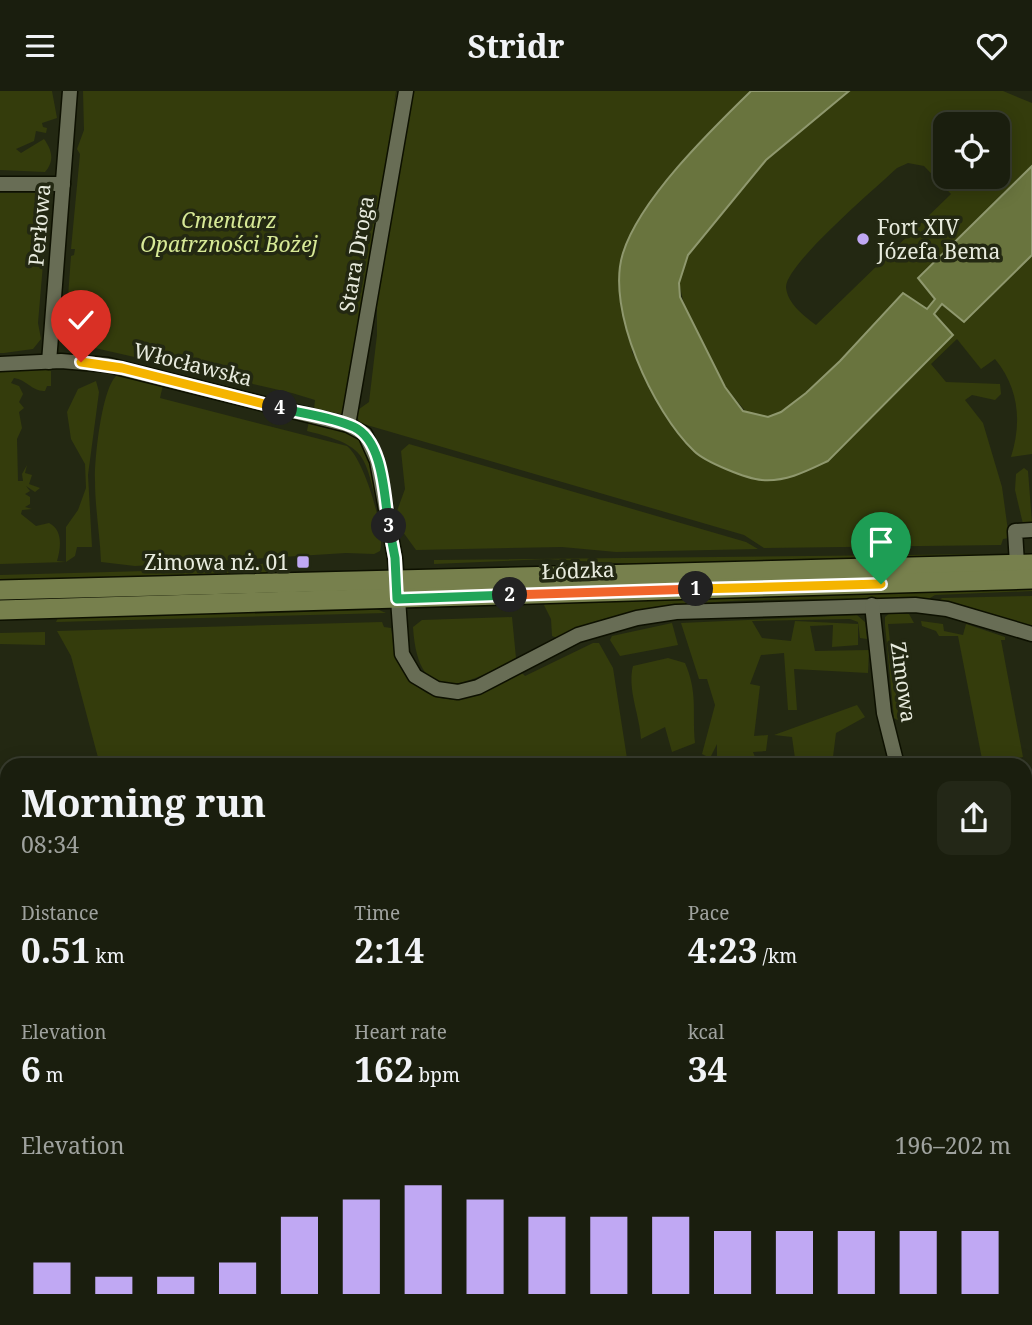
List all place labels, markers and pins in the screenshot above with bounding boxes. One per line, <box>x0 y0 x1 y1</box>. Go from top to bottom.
place label: Fort XIV Józefa Bema <box>876 213 1000 265</box>
marker: Fort XIV Józefa Bema <box>855 231 871 247</box>
pin <box>51 290 111 362</box>
pin: 4 <box>262 391 298 425</box>
pin: 3 <box>372 509 406 543</box>
pin <box>851 512 911 584</box>
place label: Zimowa nż. 01 <box>144 548 289 576</box>
marker: Zimowa nż. 01 <box>295 554 311 570</box>
pin: 1 <box>678 571 714 607</box>
pin: 2 <box>492 577 528 613</box>

